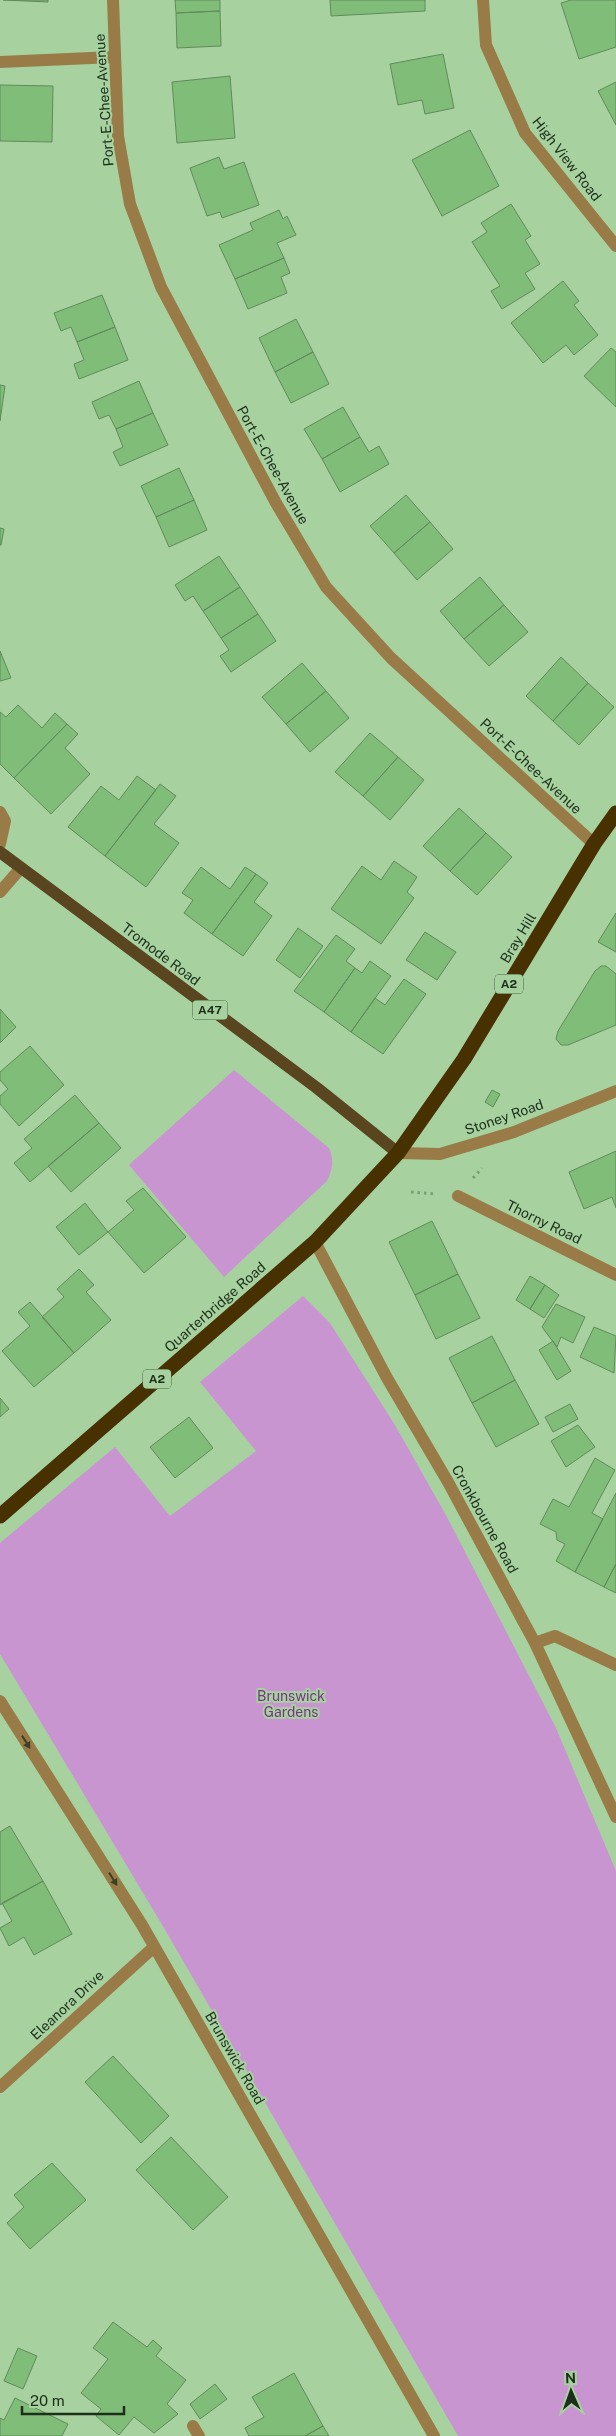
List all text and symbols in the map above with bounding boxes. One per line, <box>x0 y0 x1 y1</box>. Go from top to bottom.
street label: Port-E-Chee-Avenue <box>91 33 117 167</box>
street label: High View Road <box>529 114 605 204</box>
street label: Port-E-Chee-Avenue <box>234 403 312 527</box>
street label: Port-E-Chee-Avenue <box>477 715 585 817</box>
street label: Bray Hill <box>497 910 539 966</box>
street label: Tromode Road <box>119 919 203 989</box>
road number: A2 <box>495 974 523 994</box>
road number: A47 <box>192 1000 228 1020</box>
street label: Stoney Road <box>463 1096 545 1138</box>
street label: Thorny Road <box>504 1197 584 1247</box>
street label: Quarterbridge Road <box>161 1259 269 1355</box>
road number: A2 <box>143 1370 171 1388</box>
street label: Cronkbourne Road <box>449 1462 521 1576</box>
park label: Brunswick Gardens <box>257 1688 325 1720</box>
one-way arrow <box>21 1735 31 1748</box>
one-way arrow <box>108 1873 117 1886</box>
street label: Eleanora Drive <box>27 1967 107 2043</box>
street label: Brunswick Road <box>202 2009 268 2107</box>
north arrow <box>546 2366 596 2416</box>
text: N <box>565 2370 576 2386</box>
scale bar <box>22 2384 125 2416</box>
text: 20 m <box>30 2392 65 2409</box>

